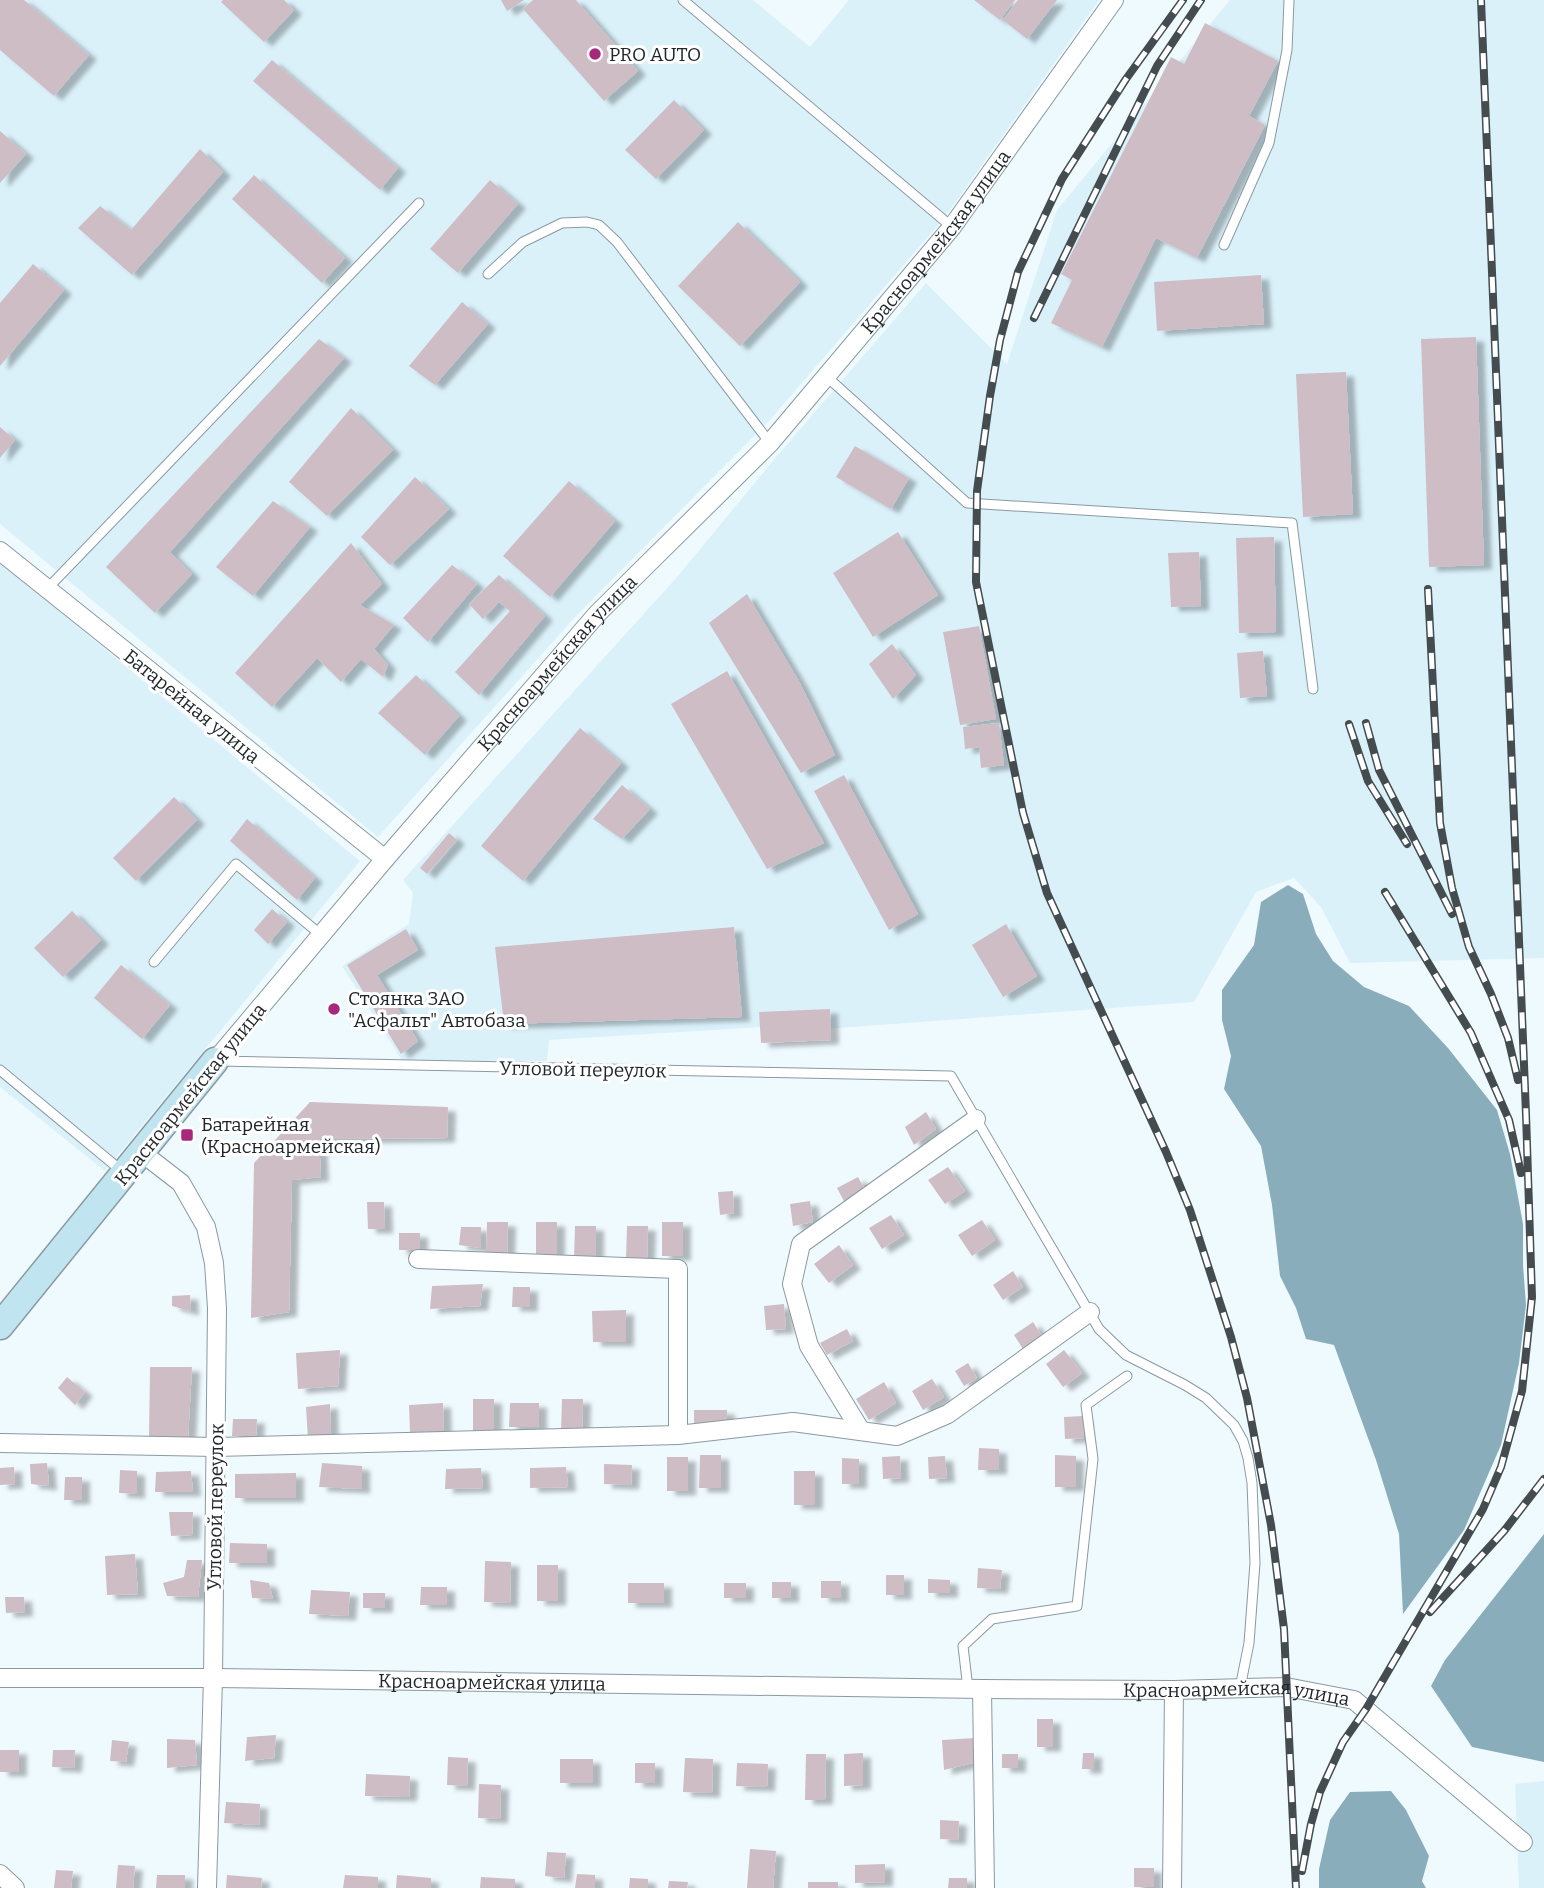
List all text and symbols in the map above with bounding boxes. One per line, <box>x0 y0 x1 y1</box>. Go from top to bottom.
place label: PRO AUTO <box>609 43 701 66</box>
marker: PRO AUTO <box>587 46 603 62</box>
street label: Красноармейская улица <box>856 145 1016 338</box>
street label: Красноармейская улица <box>473 570 642 756</box>
street label: Батарейная улица <box>119 644 265 769</box>
place label: Стоянка ЗАО "Асфальт" Автобаза <box>348 987 526 1032</box>
street label: Красноармейская улица <box>110 998 271 1190</box>
marker: Стоянка ЗАО "Асфальт" Автобаза <box>326 1001 342 1017</box>
street label: Угловой переулок <box>499 1057 668 1082</box>
place label: Батарейная (Красноармейская) <box>201 1113 381 1158</box>
marker: Батарейная (Красноармейская) <box>179 1127 195 1143</box>
street label: Угловой переулок <box>203 1422 228 1591</box>
street label: Красноармейская улица <box>378 1669 607 1696</box>
street label: Красноармейская улица <box>1123 1676 1352 1711</box>

